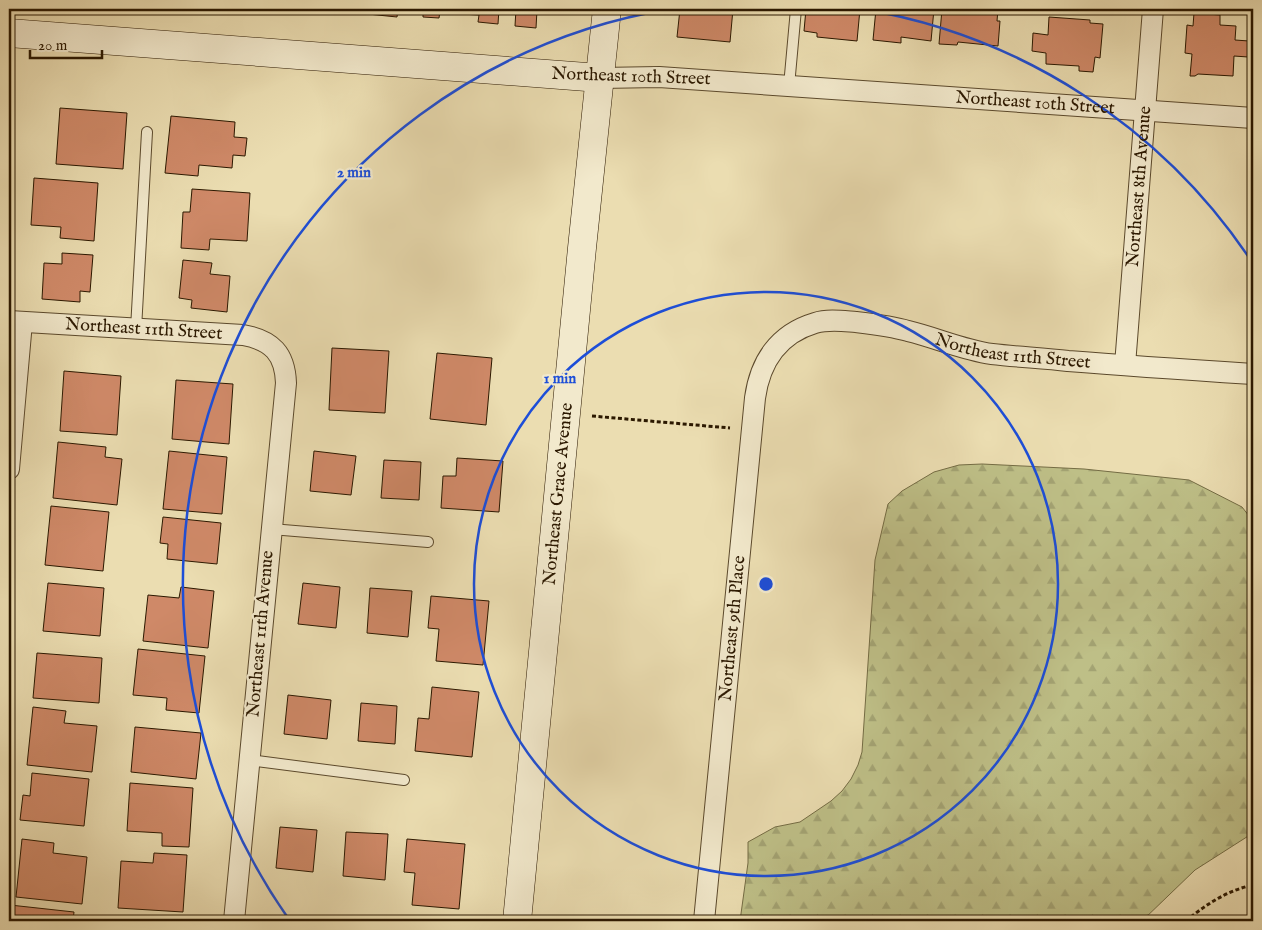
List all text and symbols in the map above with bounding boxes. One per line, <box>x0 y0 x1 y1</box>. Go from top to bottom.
scale bar <box>30 28 102 60</box>
text: 20 m <box>38 36 68 55</box>
street label: Northeast 10th Street <box>551 63 711 91</box>
street label: Northeast 10th Street <box>955 86 1115 120</box>
street label: Northeast 8th Avenue <box>1121 105 1157 268</box>
text: 2 min <box>337 163 371 182</box>
street label: Northeast 11th Street <box>64 313 223 345</box>
street label: Northeast 11th Street <box>932 328 1091 374</box>
text: 1 min <box>544 369 576 388</box>
street label: Northeast Grace Avenue <box>538 402 578 586</box>
street label: Northeast 11th Avenue <box>242 550 280 718</box>
street label: Northeast 9th Place <box>714 554 751 702</box>
centre of rings <box>757 575 775 593</box>

